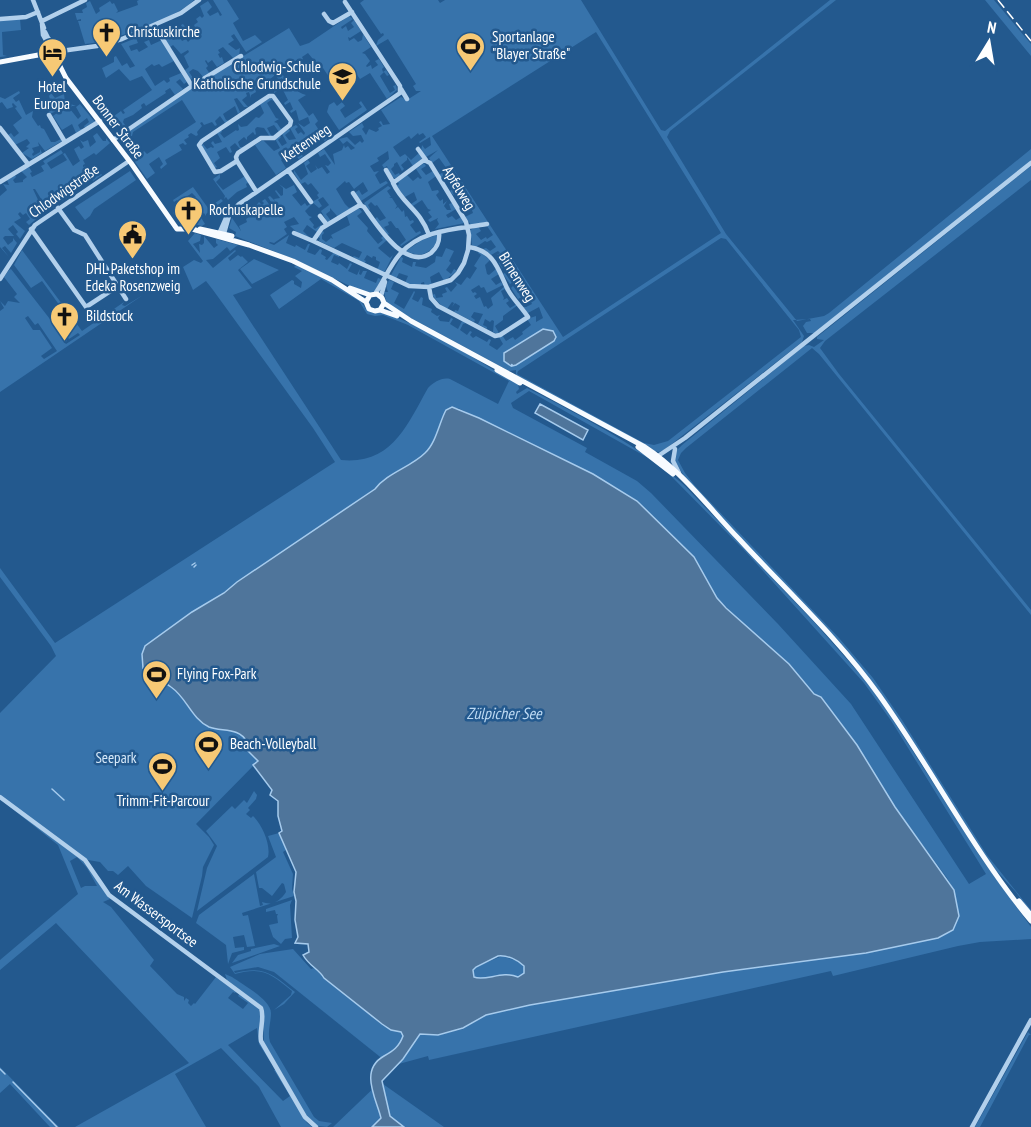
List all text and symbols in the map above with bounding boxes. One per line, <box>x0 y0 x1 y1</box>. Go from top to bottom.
north arrow <box>959 12 1019 72</box>
church icon: Christuskirche <box>90 16 122 58</box>
text: N <box>986 17 998 38</box>
place label: Christuskirche <box>127 22 200 41</box>
place label: Sportanlage "Blayer Straße" <box>492 27 570 63</box>
sports icon: Sportanlage "Blayer Straße" <box>455 30 487 72</box>
hotel icon: Hotel Europa <box>36 36 68 78</box>
place label: Chlodwig-Schule Katholische Grundschule <box>193 57 321 93</box>
school or university icon: Chlodwig-Schule Katholische Grundschule <box>326 60 358 102</box>
place label: Hotel Europa <box>34 77 70 113</box>
street label: Bonner Straße <box>88 91 148 162</box>
street label: Kettenweg <box>278 119 334 166</box>
street label: Chlodwigstraße <box>25 159 102 222</box>
street label: Apfelweg <box>439 162 480 213</box>
church icon: Rochuskapelle <box>172 194 204 236</box>
place label: Rochuskapelle <box>209 200 283 219</box>
public building icon: DHL Paketshop im Edeka Rosenzweig <box>117 218 149 260</box>
street label: Birnenweg <box>495 248 540 305</box>
place label: DHL Paketshop im Edeka Rosenzweig <box>85 259 181 295</box>
church icon: Bildstock <box>49 300 81 342</box>
place label: Bildstock <box>86 306 133 325</box>
sports icon: Flying Fox-Park <box>140 658 172 700</box>
place label: Flying Fox-Park <box>177 664 257 683</box>
water label: Zülpicher See <box>466 703 543 723</box>
sports icon: Beach-Volleyball <box>193 728 225 770</box>
place label: Beach-Volleyball <box>230 734 317 753</box>
park label: Seepark <box>95 748 137 767</box>
sports icon: Trimm-Fit-Parcour <box>147 750 179 792</box>
place label: Trimm-Fit-Parcour <box>117 791 210 810</box>
street label: Am Wassersportsee <box>111 876 202 951</box>

